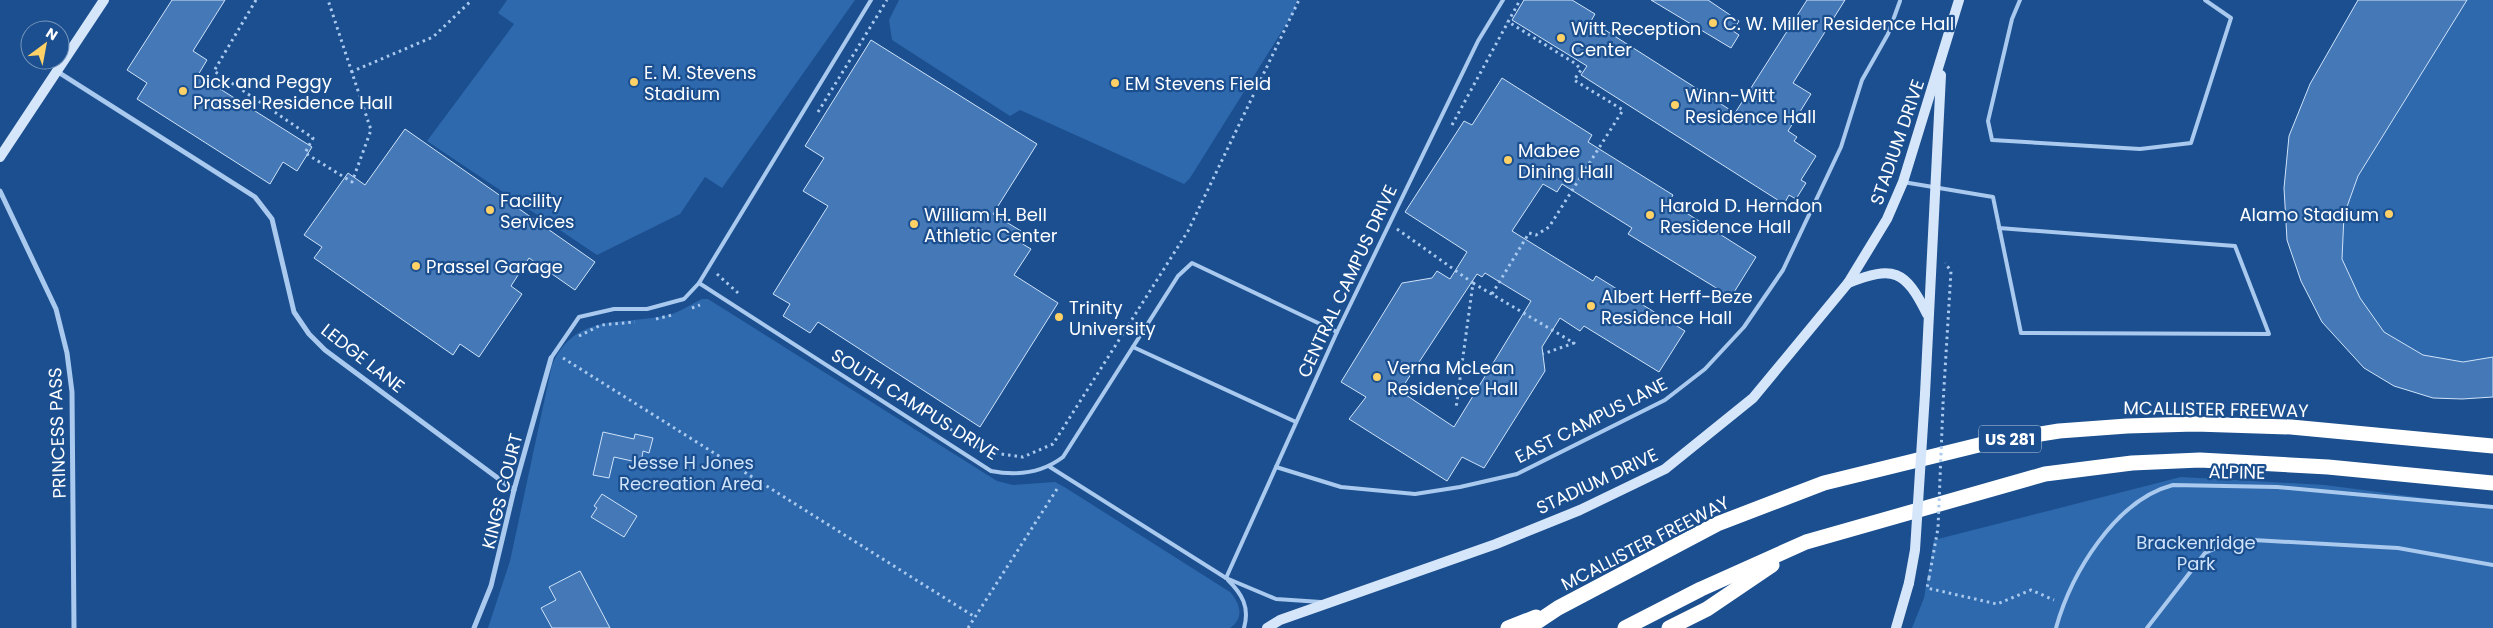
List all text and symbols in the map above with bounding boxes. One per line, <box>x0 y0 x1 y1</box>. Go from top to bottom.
place label: C. W. Miller Residence Hall <box>1723 11 1954 36</box>
place label: Witt Reception Center <box>1571 16 1701 62</box>
marker: C. W. Miller Residence Hall <box>1707 17 1719 29</box>
north arrow <box>20 20 70 70</box>
text: N <box>42 23 62 45</box>
marker: Witt Reception Center <box>1555 32 1567 44</box>
place label: E. M. Stevens Stadium <box>644 60 756 106</box>
place label: Dick and Peggy Prassel Residence Hall <box>193 69 393 115</box>
place label: EM Stevens Field <box>1125 71 1271 96</box>
marker: E. M. Stevens Stadium <box>628 76 640 88</box>
street label: STADIUM DRIVE <box>1864 76 1930 208</box>
marker: EM Stevens Field <box>1109 77 1121 89</box>
place label: Winn-Witt Residence Hall <box>1685 83 1816 129</box>
marker: Dick and Peggy Prassel Residence Hall <box>177 85 189 97</box>
marker: Winn-Witt Residence Hall <box>1669 99 1681 111</box>
place label: Mabee Dining Hall <box>1518 138 1613 184</box>
marker: Mabee Dining Hall <box>1502 154 1514 166</box>
street label: CENTRAL CAMPUS DRIVE <box>1291 180 1403 382</box>
place label: Facility Services <box>500 188 574 234</box>
place label: Harold D. Herndon Residence Hall <box>1660 193 1823 239</box>
place label: William H. Bell Athletic Center <box>924 202 1058 248</box>
place label: Alamo Stadium <box>2239 202 2379 227</box>
marker: Facility Services <box>484 204 496 216</box>
marker: Alamo Stadium <box>2383 208 2395 220</box>
marker: Harold D. Herndon Residence Hall <box>1644 209 1656 221</box>
marker: William H. Bell Athletic Center <box>908 218 920 230</box>
place label: Prassel Garage <box>426 254 563 279</box>
marker: Prassel Garage <box>410 260 422 272</box>
place label: Albert Herff-Beze Residence Hall <box>1601 284 1753 330</box>
place label: Trinity University <box>1069 295 1156 341</box>
marker: Albert Herff-Beze Residence Hall <box>1585 300 1597 312</box>
marker: Trinity University <box>1053 311 1065 323</box>
street label: LEDGE LANE <box>316 317 410 399</box>
street label: SOUTH CAMPUS DRIVE <box>827 342 1003 466</box>
place label: Verna McLean Residence Hall <box>1387 355 1518 401</box>
street label: PRINCESS PASS <box>42 367 72 499</box>
marker: Verna McLean Residence Hall <box>1371 371 1383 383</box>
street label: EAST CAMPUS LANE <box>1511 371 1671 469</box>
street label: MCALLISTER FREEWAY <box>2123 395 2309 423</box>
road number: US 281 <box>1979 426 2041 452</box>
street label: KINGS COURT <box>476 430 528 551</box>
street label: STADIUM DRIVE <box>1532 442 1662 520</box>
park label: Jesse H Jones Recreation Area <box>619 450 763 496</box>
street label: ALPINE <box>2208 459 2266 485</box>
street label: MCALLISTER FREEWAY <box>1557 490 1734 596</box>
park label: Brackenridge Park <box>2136 530 2256 576</box>

